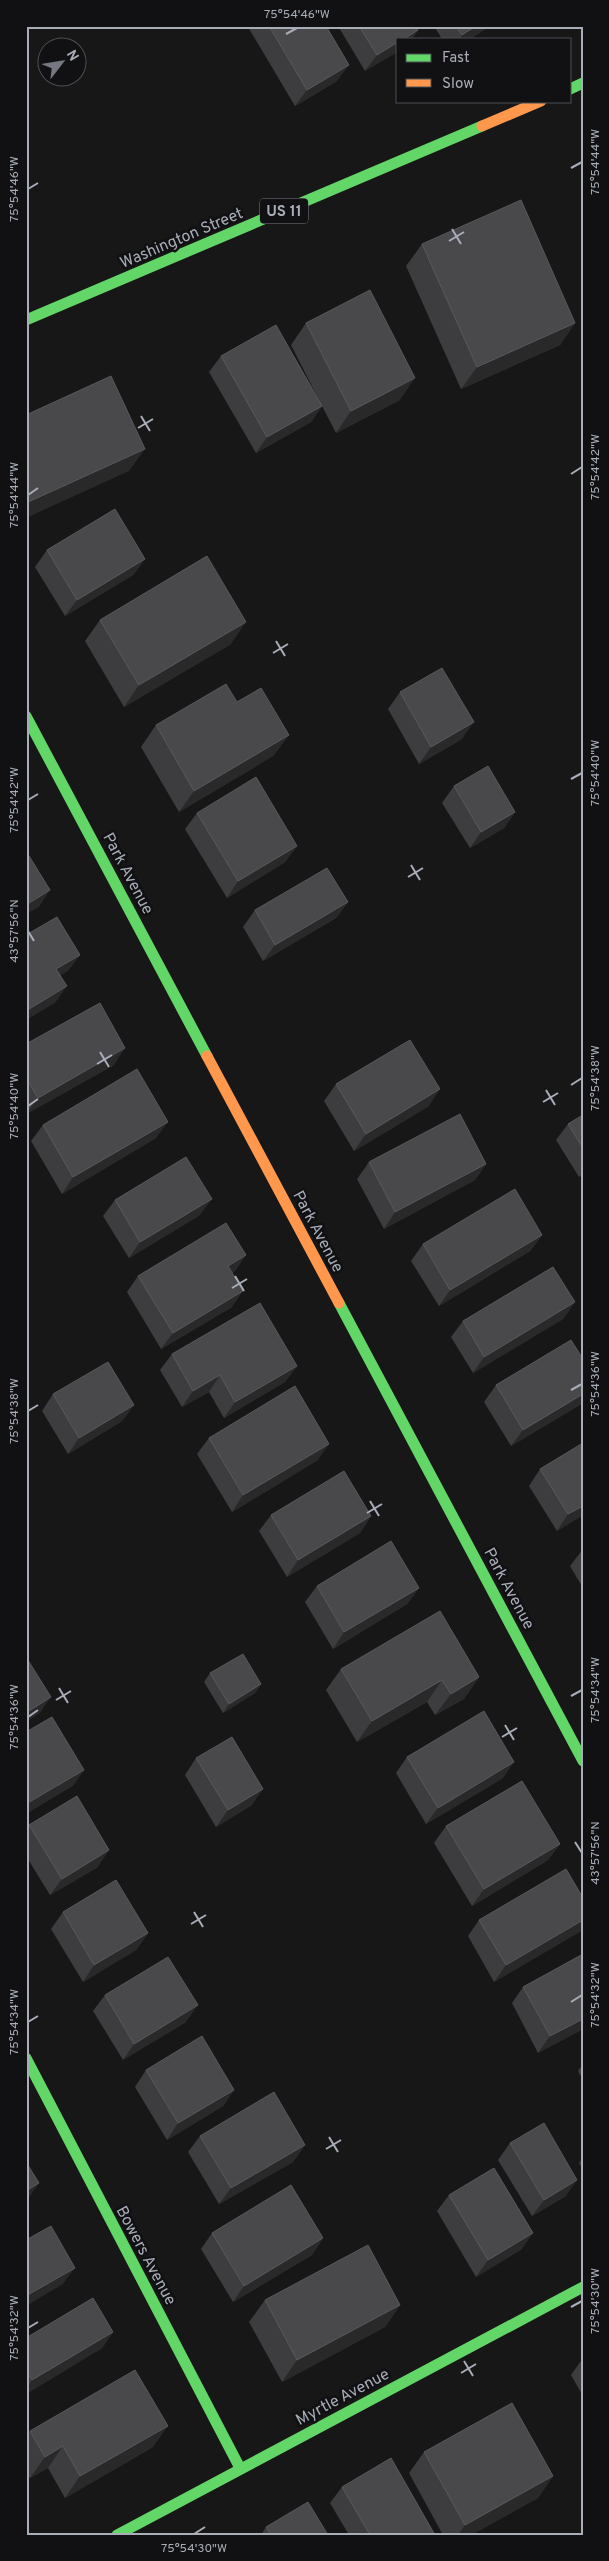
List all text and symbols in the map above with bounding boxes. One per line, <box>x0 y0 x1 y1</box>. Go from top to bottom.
text: 75°54'46"W <box>264 7 330 23</box>
north arrow <box>38 38 88 88</box>
legend <box>396 38 572 102</box>
text: N <box>62 47 82 65</box>
text: Fast <box>442 49 470 68</box>
text: Slow <box>442 75 474 94</box>
text: 75°54'44"W <box>588 129 604 195</box>
text: 75°54'46"W <box>7 156 23 222</box>
road number: US 11 <box>260 198 308 224</box>
street label: Washington Street <box>117 204 246 274</box>
text: 75°54'42"W <box>588 434 604 500</box>
text: 75°54'44"W <box>7 462 23 528</box>
text: 75°54'40"W <box>588 740 604 806</box>
text: 75°54'42"W <box>7 767 23 833</box>
street label: Park Avenue <box>97 830 157 918</box>
text: 43°57'56"N <box>7 899 23 963</box>
text: 75°54'38"W <box>588 1045 604 1111</box>
text: 75°54'40"W <box>7 1073 23 1139</box>
street label: Park Avenue <box>287 1188 347 1276</box>
text: 75°54'36"W <box>588 1351 604 1417</box>
text: 75°54'38"W <box>7 1378 23 1444</box>
street label: Park Avenue <box>478 1545 538 1633</box>
text: 75°54'34"W <box>588 1657 604 1723</box>
text: 75°54'36"W <box>7 1684 23 1750</box>
text: 43°57'56"N <box>588 1821 604 1885</box>
text: 75°54'32"W <box>588 1962 604 2028</box>
text: 75°54'34"W <box>7 1989 23 2055</box>
street label: Bowers Avenue <box>111 2203 180 2309</box>
text: 75°54'30"W <box>588 2268 604 2334</box>
text: 75°54'32"W <box>7 2295 23 2361</box>
street label: Myrtle Avenue <box>293 2365 393 2431</box>
text: 75°54'30"W <box>161 2541 227 2557</box>

